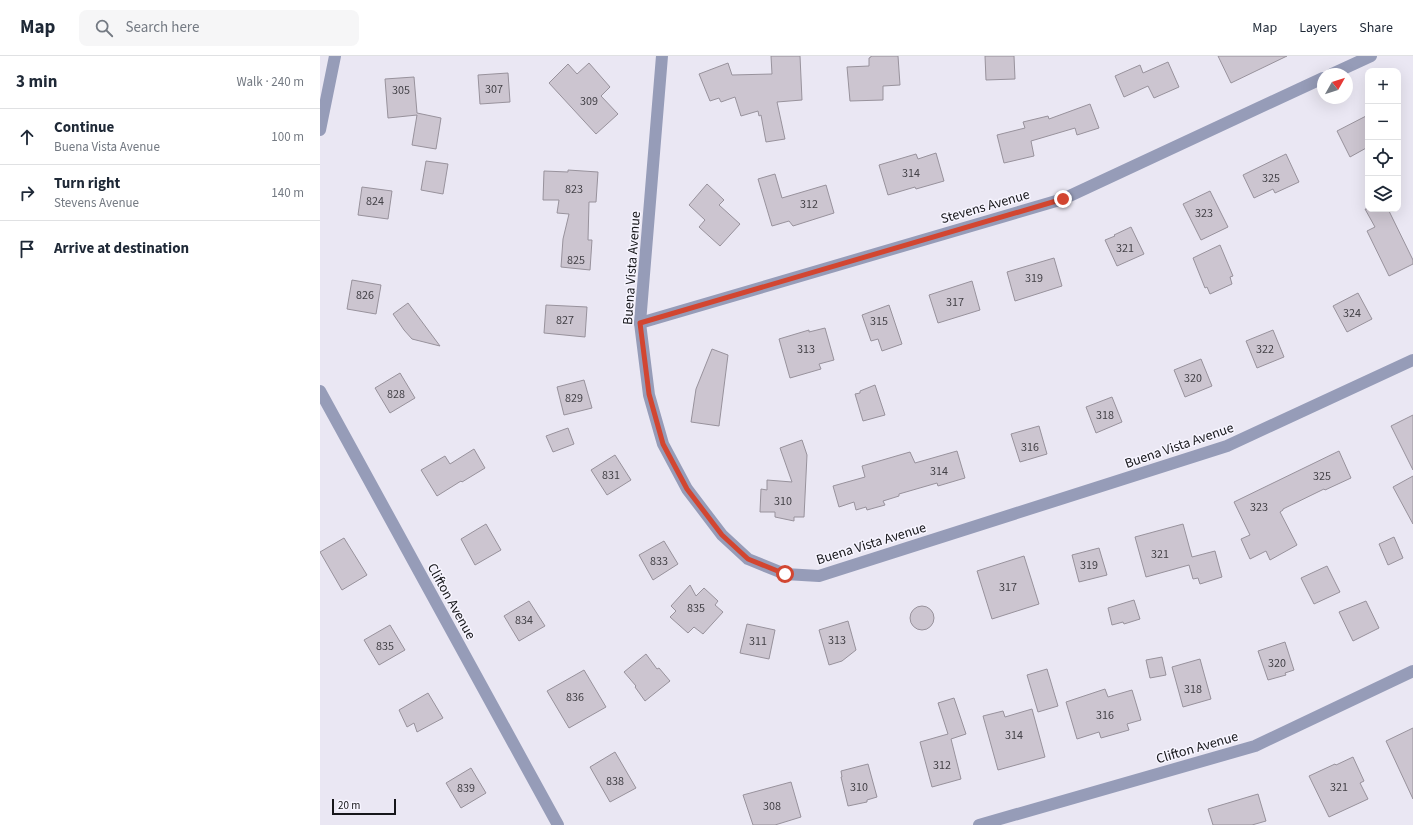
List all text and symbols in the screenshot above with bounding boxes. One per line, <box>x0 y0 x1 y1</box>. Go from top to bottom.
search box <box>79 10 359 46</box>
text: Map <box>20 14 55 41</box>
icon: search <box>93 17 115 39</box>
text: Search here <box>125 17 199 38</box>
text: Map <box>1252 18 1277 38</box>
text: Layers <box>1299 18 1337 38</box>
text: Share <box>1359 18 1393 38</box>
north arrow <box>1317 68 1353 104</box>
map controls <box>1365 68 1401 212</box>
button: + <box>1365 68 1401 104</box>
text: 3 min <box>16 70 57 94</box>
text: Walk · 240 m <box>236 73 304 91</box>
house number: 307 <box>485 81 503 98</box>
house number: 305 <box>392 82 410 99</box>
house number: 309 <box>580 93 598 110</box>
button: − <box>1365 104 1401 140</box>
text: Continue <box>54 117 114 138</box>
icon: ahead <box>16 126 38 148</box>
text: 100 m <box>271 128 304 146</box>
text: Buena Vista Avenue <box>54 138 160 156</box>
button: locate <box>1365 140 1401 176</box>
house number: 314 <box>902 165 920 182</box>
house number: 325 <box>1262 170 1280 187</box>
text: Turn right <box>54 173 120 194</box>
button: layers <box>1365 176 1401 212</box>
house number: 823 <box>565 181 583 198</box>
icon: right <box>16 182 38 204</box>
text: 140 m <box>271 184 304 202</box>
street label: Stevens Avenue <box>938 185 1032 229</box>
route end <box>1054 190 1072 208</box>
house number: 824 <box>366 193 384 210</box>
text: Stevens Avenue <box>54 194 139 212</box>
house number: 312 <box>800 196 818 213</box>
house number: 323 <box>1195 205 1213 222</box>
street label: Buena Vista Avenue <box>618 210 646 326</box>
icon: arrive <box>16 238 38 260</box>
text: Arrive at destination <box>54 238 189 259</box>
house number: 321 <box>1116 240 1134 257</box>
house number: 825 <box>567 252 585 269</box>
house number: 319 <box>1025 270 1043 287</box>
house number: 826 <box>356 287 374 304</box>
house number: 317 <box>946 294 964 311</box>
house number: 324 <box>1343 305 1361 322</box>
house number: 827 <box>556 312 574 329</box>
house number: 315 <box>870 313 888 330</box>
house number: 313 <box>797 341 815 358</box>
house number: 322 <box>1256 341 1274 358</box>
house number: 320 <box>1184 370 1202 387</box>
house number: 828 <box>387 386 405 403</box>
house number: 829 <box>565 390 583 407</box>
house number: 318 <box>1096 407 1114 424</box>
street label: Buena Vista Avenue <box>1122 418 1237 474</box>
house number: 316 <box>1021 439 1039 456</box>
house number: 314 <box>930 463 948 480</box>
house number: 831 <box>602 467 620 484</box>
house number: 325 <box>1313 468 1331 485</box>
house number: 310 <box>774 493 792 510</box>
house number: 323 <box>1250 499 1268 516</box>
street label: Buena Vista Avenue <box>814 518 929 570</box>
house number: 321 <box>1151 546 1169 563</box>
house number: 833 <box>650 553 668 570</box>
house number: 319 <box>1080 557 1098 574</box>
street label: Clifton Avenue <box>422 560 480 643</box>
route start <box>776 565 794 583</box>
house number: 317 <box>999 579 1017 596</box>
house number: 835 <box>687 600 705 617</box>
house number: 834 <box>515 612 533 629</box>
house number: 313 <box>828 632 846 649</box>
house number: 311 <box>749 633 767 650</box>
house number: 835 <box>376 638 394 655</box>
house number: 320 <box>1268 655 1286 672</box>
house number: 318 <box>1184 681 1202 698</box>
house number: 836 <box>566 689 584 706</box>
house number: 316 <box>1096 707 1114 724</box>
house number: 314 <box>1005 727 1023 744</box>
street label: Clifton Avenue <box>1154 727 1241 769</box>
house number: 312 <box>933 757 951 774</box>
house number: 838 <box>606 773 624 790</box>
house number: 310 <box>850 779 868 796</box>
house number: 321 <box>1330 779 1348 796</box>
house number: 839 <box>457 780 475 797</box>
scale bar <box>332 797 396 816</box>
text: 20 m <box>338 798 360 813</box>
house number: 308 <box>763 798 781 815</box>

